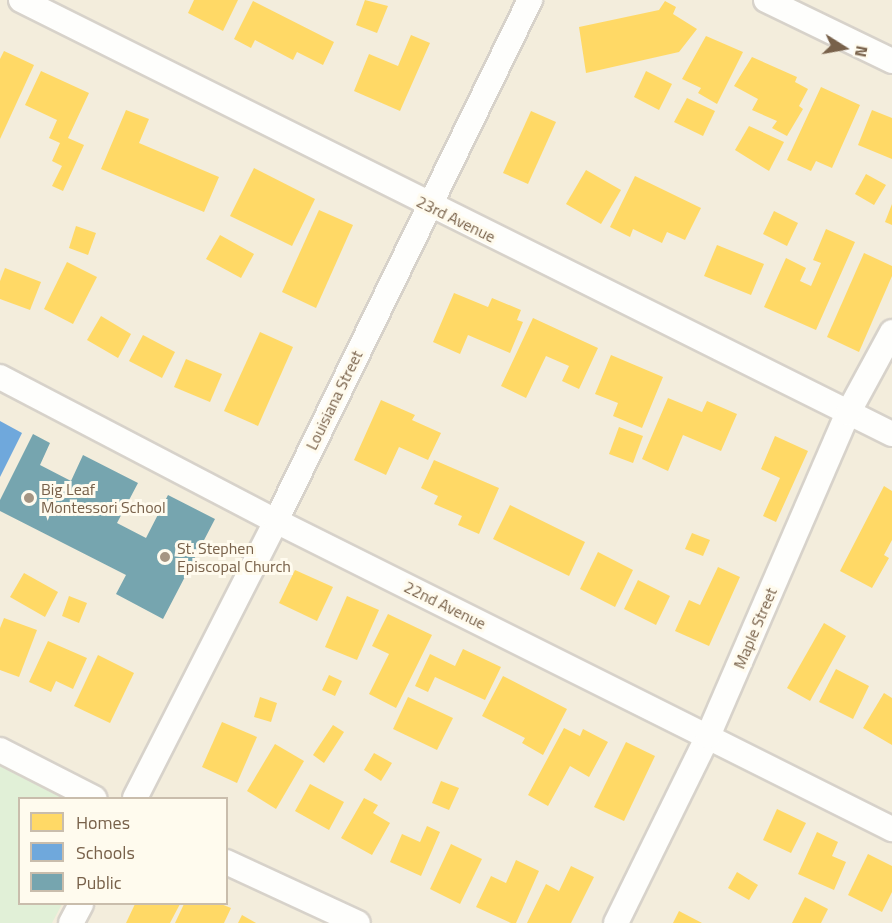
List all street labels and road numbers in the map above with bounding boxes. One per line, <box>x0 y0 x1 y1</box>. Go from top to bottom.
street label: 23rd Avenue <box>413 192 499 246</box>
street label: Louisiana Street <box>302 347 366 453</box>
street label: 22nd Avenue <box>401 577 489 633</box>
street label: Maple Street <box>729 584 781 672</box>

